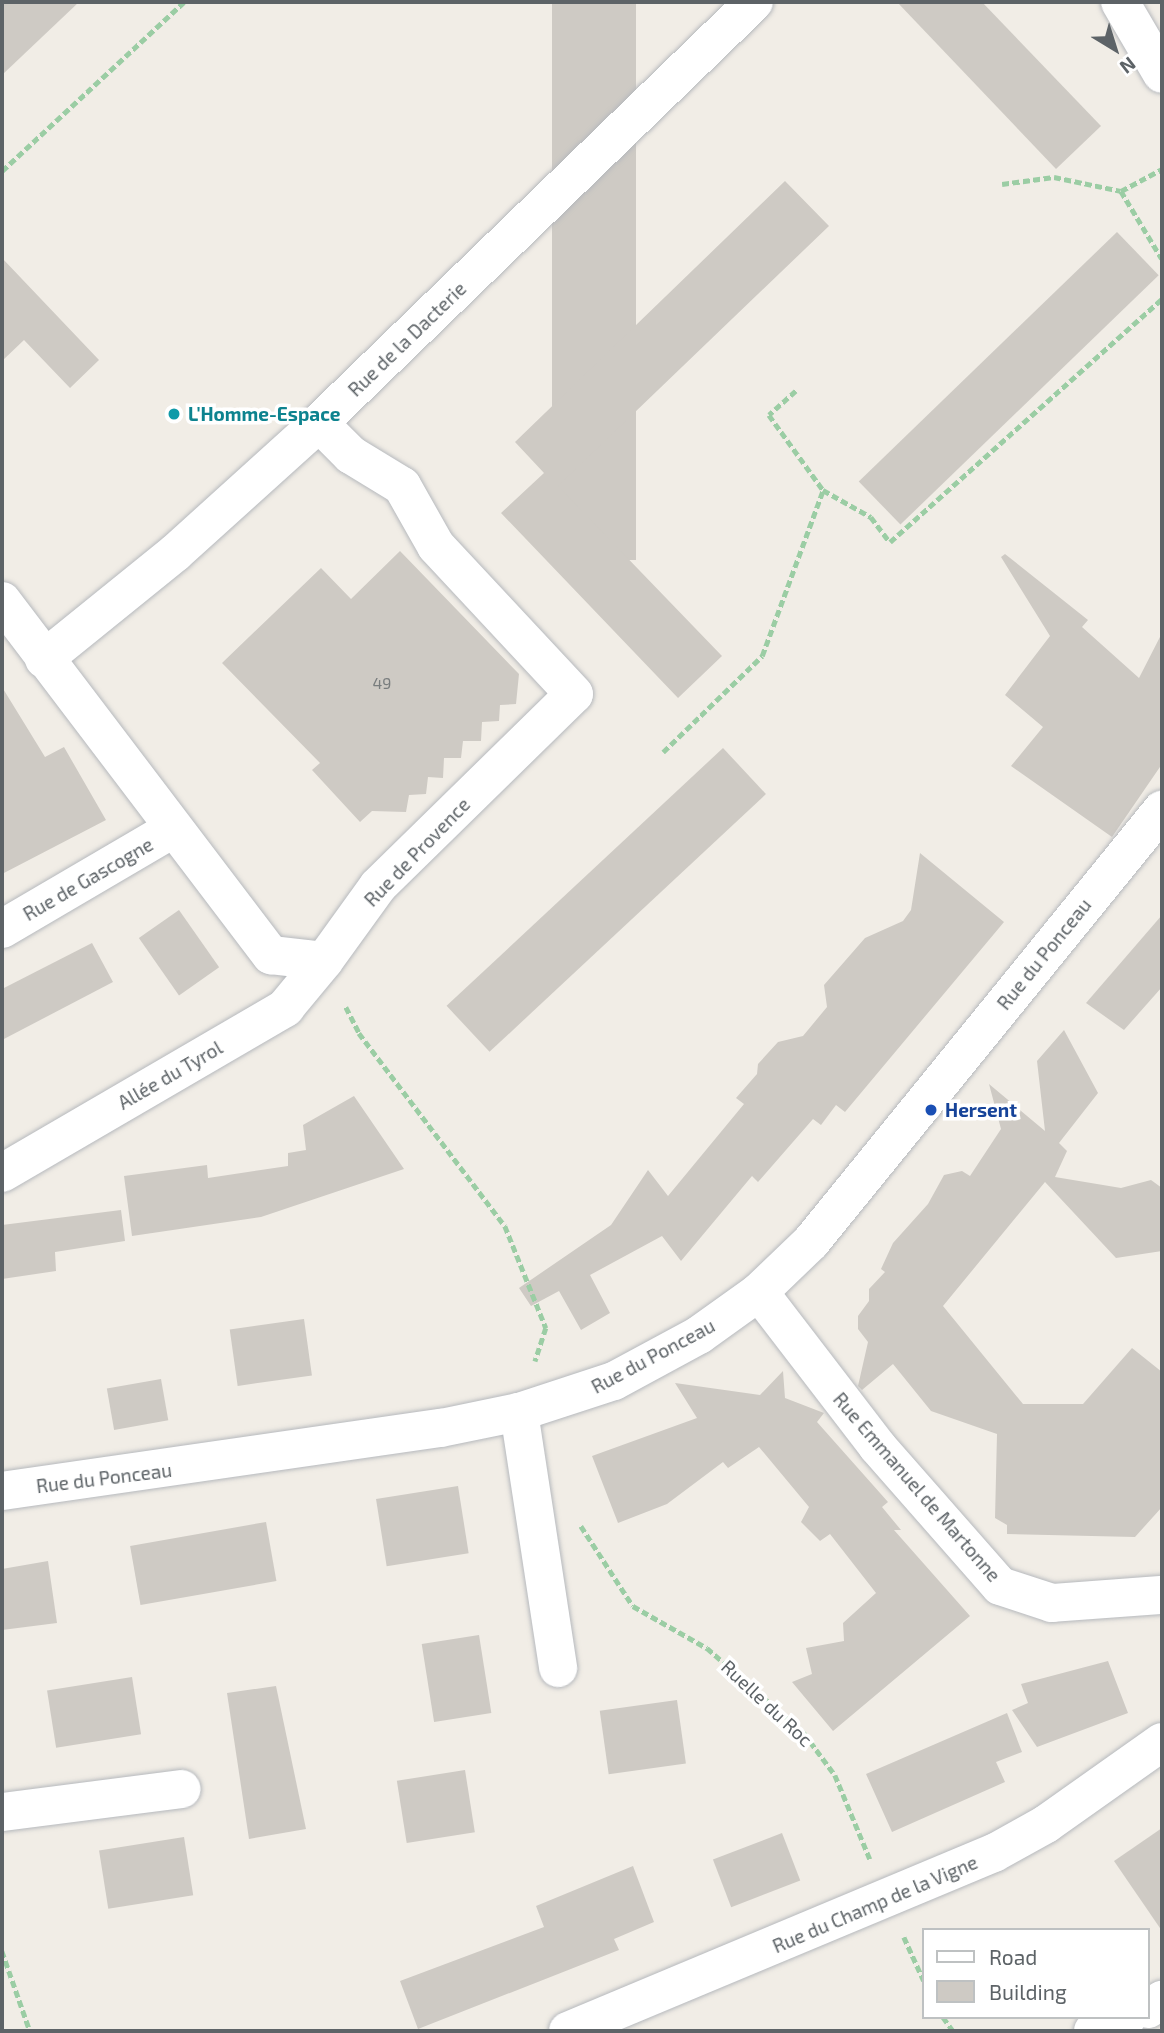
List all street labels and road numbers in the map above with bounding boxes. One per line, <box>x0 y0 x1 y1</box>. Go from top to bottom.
street label: Rue de la Dacterie <box>343 277 471 401</box>
street label: Rue de Provence <box>359 793 475 911</box>
street label: Rue de Gascogne <box>19 833 157 925</box>
street label: Rue du Ponceau <box>992 894 1096 1014</box>
street label: Allée du Tyrol <box>114 1036 226 1114</box>
street label: Rue du Ponceau <box>587 1314 719 1398</box>
street label: Rue Emmanuel de Martonne <box>828 1388 1006 1586</box>
street label: Rue du Ponceau <box>35 1458 173 1498</box>
street label: Ruelle du Roc <box>717 1655 817 1751</box>
street label: Rue du Champ de la Vigne <box>769 1850 981 1958</box>

